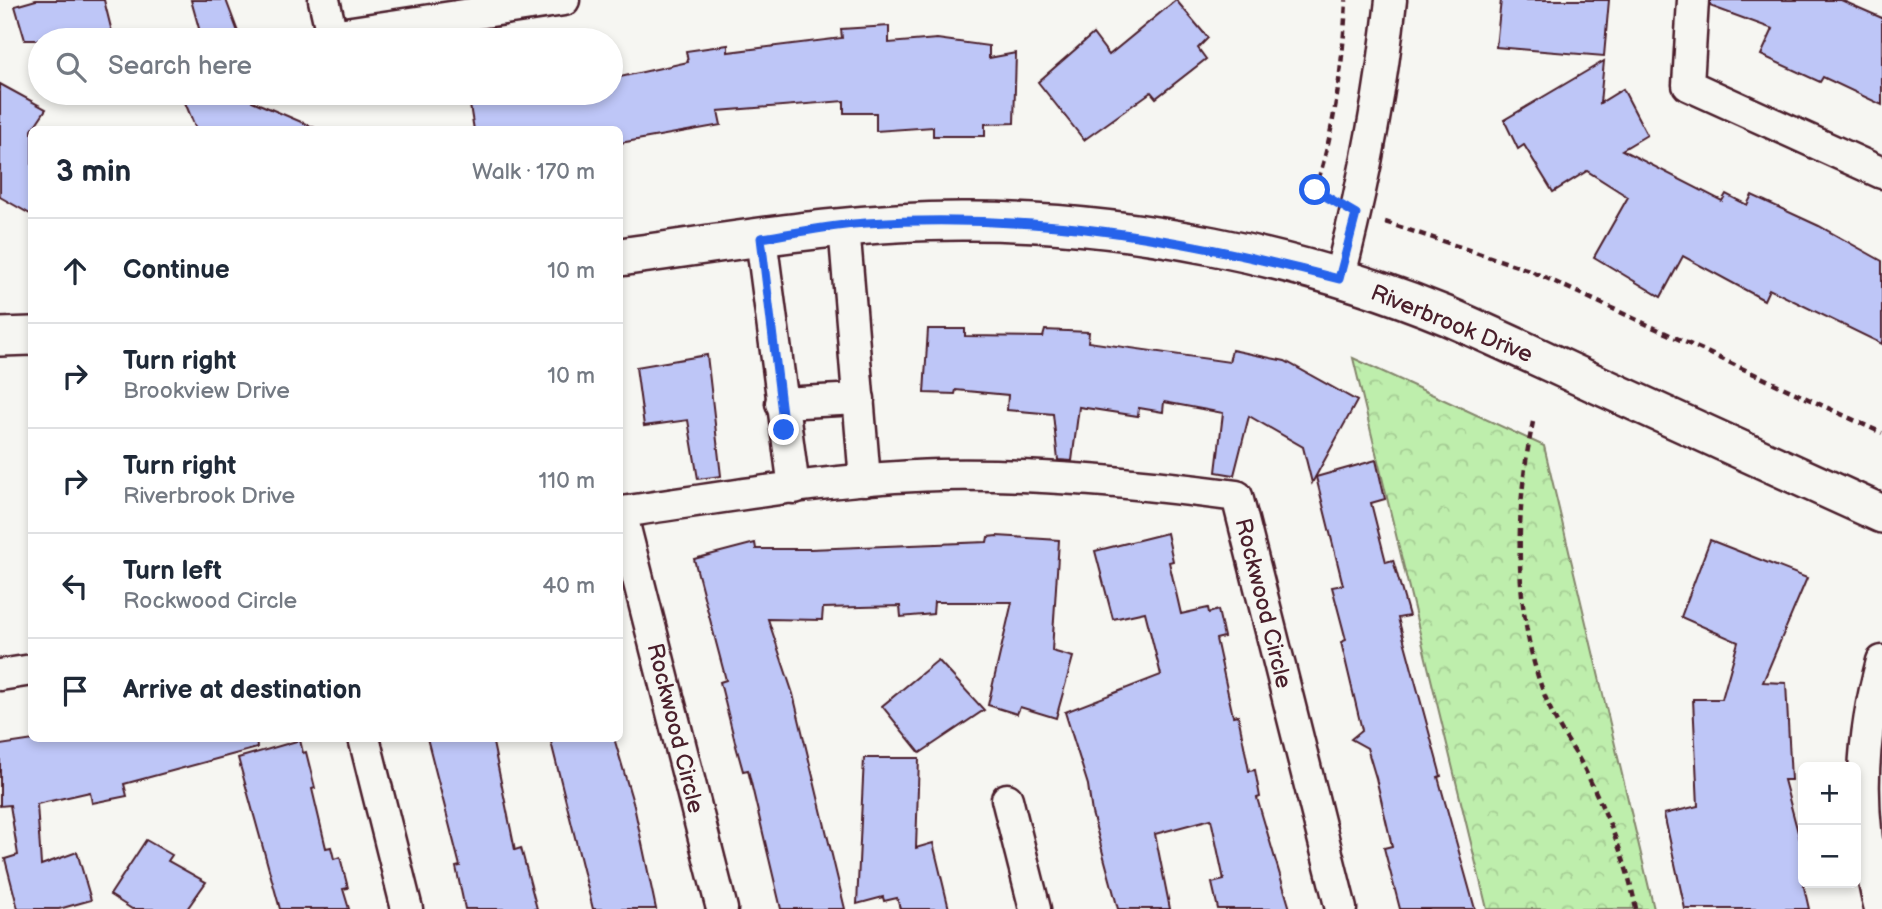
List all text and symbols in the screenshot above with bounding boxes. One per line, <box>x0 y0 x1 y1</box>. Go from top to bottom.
search box <box>28 28 623 105</box>
icon: search <box>52 48 90 86</box>
text: Search here <box>108 51 252 82</box>
text: 3 min <box>56 154 131 190</box>
text: Walk · 170 m <box>472 158 595 186</box>
route start <box>1299 174 1330 205</box>
icon: ahead <box>56 252 94 290</box>
text: Continue <box>123 255 230 286</box>
text: 10 m <box>547 257 595 285</box>
street label: Riverbrook Drive <box>1367 279 1537 369</box>
text: Turn right <box>123 346 236 377</box>
icon: right <box>56 357 94 395</box>
text: 10 m <box>547 362 595 390</box>
text: Brookview Drive <box>123 377 290 405</box>
route end <box>768 414 799 445</box>
text: Turn right <box>123 451 236 482</box>
icon: right <box>56 462 94 500</box>
text: 110 m <box>538 467 595 495</box>
text: Riverbrook Drive <box>123 482 295 510</box>
street label: Rockwood Circle <box>1228 515 1298 691</box>
text: Turn left <box>123 556 222 587</box>
icon: left <box>56 567 94 605</box>
text: 40 m <box>542 572 595 600</box>
text: Rockwood Circle <box>123 587 297 615</box>
street label: Rockwood Circle <box>640 640 710 816</box>
icon: arrive <box>56 672 94 710</box>
text: Arrive at destination <box>123 675 362 706</box>
map controls <box>1798 762 1861 888</box>
button: + <box>1798 762 1861 825</box>
button: − <box>1798 825 1861 888</box>

